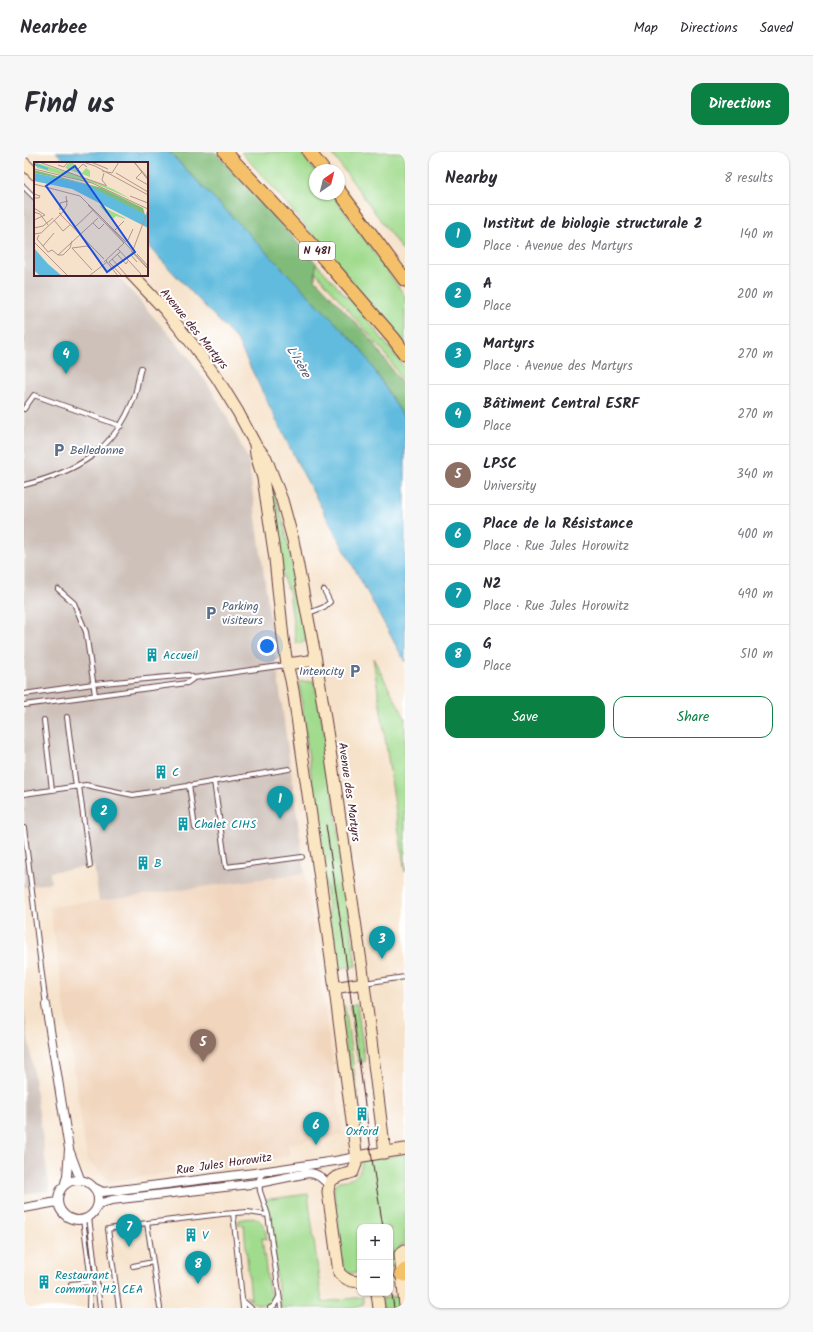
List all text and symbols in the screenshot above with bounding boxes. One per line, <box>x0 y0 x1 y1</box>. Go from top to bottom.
text: Nearbee <box>20 13 87 43</box>
text: Map <box>633 17 658 39</box>
text: Directions <box>680 17 738 39</box>
text: Saved <box>760 17 793 39</box>
text: Find us <box>24 82 115 127</box>
button: Directions <box>691 83 789 125</box>
inset map <box>34 162 148 276</box>
north arrow <box>309 164 345 200</box>
text: Nearby <box>445 165 497 192</box>
text: 8 results <box>724 168 773 189</box>
text: Institut de biologie structurale 2 <box>483 212 702 236</box>
text: 1 <box>456 224 460 245</box>
text: 140 m <box>740 224 773 245</box>
text: Place · Avenue des Martyrs <box>483 236 633 257</box>
road number: N 481 <box>299 242 335 260</box>
text: A <box>483 272 492 296</box>
street label: Avenue des Martyrs <box>155 284 233 374</box>
text: 2 <box>454 284 462 305</box>
text: 200 m <box>737 284 773 305</box>
text: Place <box>483 296 511 317</box>
text: Martyrs <box>483 332 534 356</box>
pin: 4 <box>53 341 79 374</box>
water label: L'Isère <box>280 342 316 383</box>
text: 3 <box>454 344 462 365</box>
text: 270 m <box>737 344 773 365</box>
text: Place · Avenue des Martyrs <box>483 356 633 377</box>
text: Bâtiment Central ESRF <box>483 392 639 416</box>
text: 4 <box>454 404 462 425</box>
text: 270 m <box>737 404 773 425</box>
text: Place <box>483 416 511 437</box>
place label: Belledonne <box>70 441 125 460</box>
parking icon: Belledonne <box>51 442 67 458</box>
text: LPSC <box>483 452 517 476</box>
text: 5 <box>455 464 461 485</box>
text: 340 m <box>736 464 773 485</box>
text: University <box>483 476 536 497</box>
text: Place de la Résistance <box>483 512 633 536</box>
text: 6 <box>454 524 462 545</box>
text: 400 m <box>737 524 773 545</box>
text: Place · Rue Jules Horowitz <box>483 536 629 557</box>
text: N2 <box>483 572 501 596</box>
text: 7 <box>455 584 461 605</box>
text: 490 m <box>737 584 773 605</box>
text: Place · Rue Jules Horowitz <box>483 596 629 617</box>
place label: Parking visiteurs <box>222 597 263 630</box>
parking icon: Parking visiteurs <box>203 605 219 621</box>
text: G <box>483 632 492 656</box>
your location <box>257 636 277 656</box>
text: 8 <box>454 644 462 665</box>
text: 510 m <box>740 644 773 665</box>
place label: Accueil <box>163 646 198 665</box>
building icon: Accueil <box>144 647 160 663</box>
text: Place <box>483 656 511 677</box>
place label: Intencity <box>299 662 344 681</box>
parking icon: Intencity <box>347 663 363 679</box>
button: Save <box>445 696 605 738</box>
button: Share <box>613 696 773 738</box>
street label: Avenue des Martyrs <box>333 741 365 843</box>
place label: C <box>172 763 179 782</box>
building icon: C <box>153 764 169 780</box>
pin: 1 <box>267 786 293 819</box>
pin: 2 <box>91 798 117 831</box>
place label: Chalet CIHS <box>194 815 257 834</box>
building icon: Chalet CIHS <box>175 816 191 832</box>
place label: B <box>154 854 162 873</box>
building icon: B <box>135 855 151 871</box>
pin: 3 <box>369 926 395 959</box>
pin: 5 <box>190 1029 216 1062</box>
building icon: Oxford <box>354 1106 370 1122</box>
pin: 6 <box>303 1112 329 1145</box>
place label: Oxford <box>346 1122 379 1141</box>
street label: Rue Jules Horowitz <box>175 1148 273 1180</box>
pin: 7 <box>116 1214 142 1247</box>
map controls <box>357 1224 393 1296</box>
button: + <box>357 1224 393 1260</box>
place label: V <box>202 1226 210 1245</box>
building icon: V <box>183 1227 199 1243</box>
pin: 8 <box>185 1251 211 1284</box>
button: − <box>357 1260 393 1296</box>
place label: Restaurant commun H2 CEA <box>55 1266 143 1299</box>
building icon: Restaurant commun H2 CEA <box>36 1274 52 1290</box>

